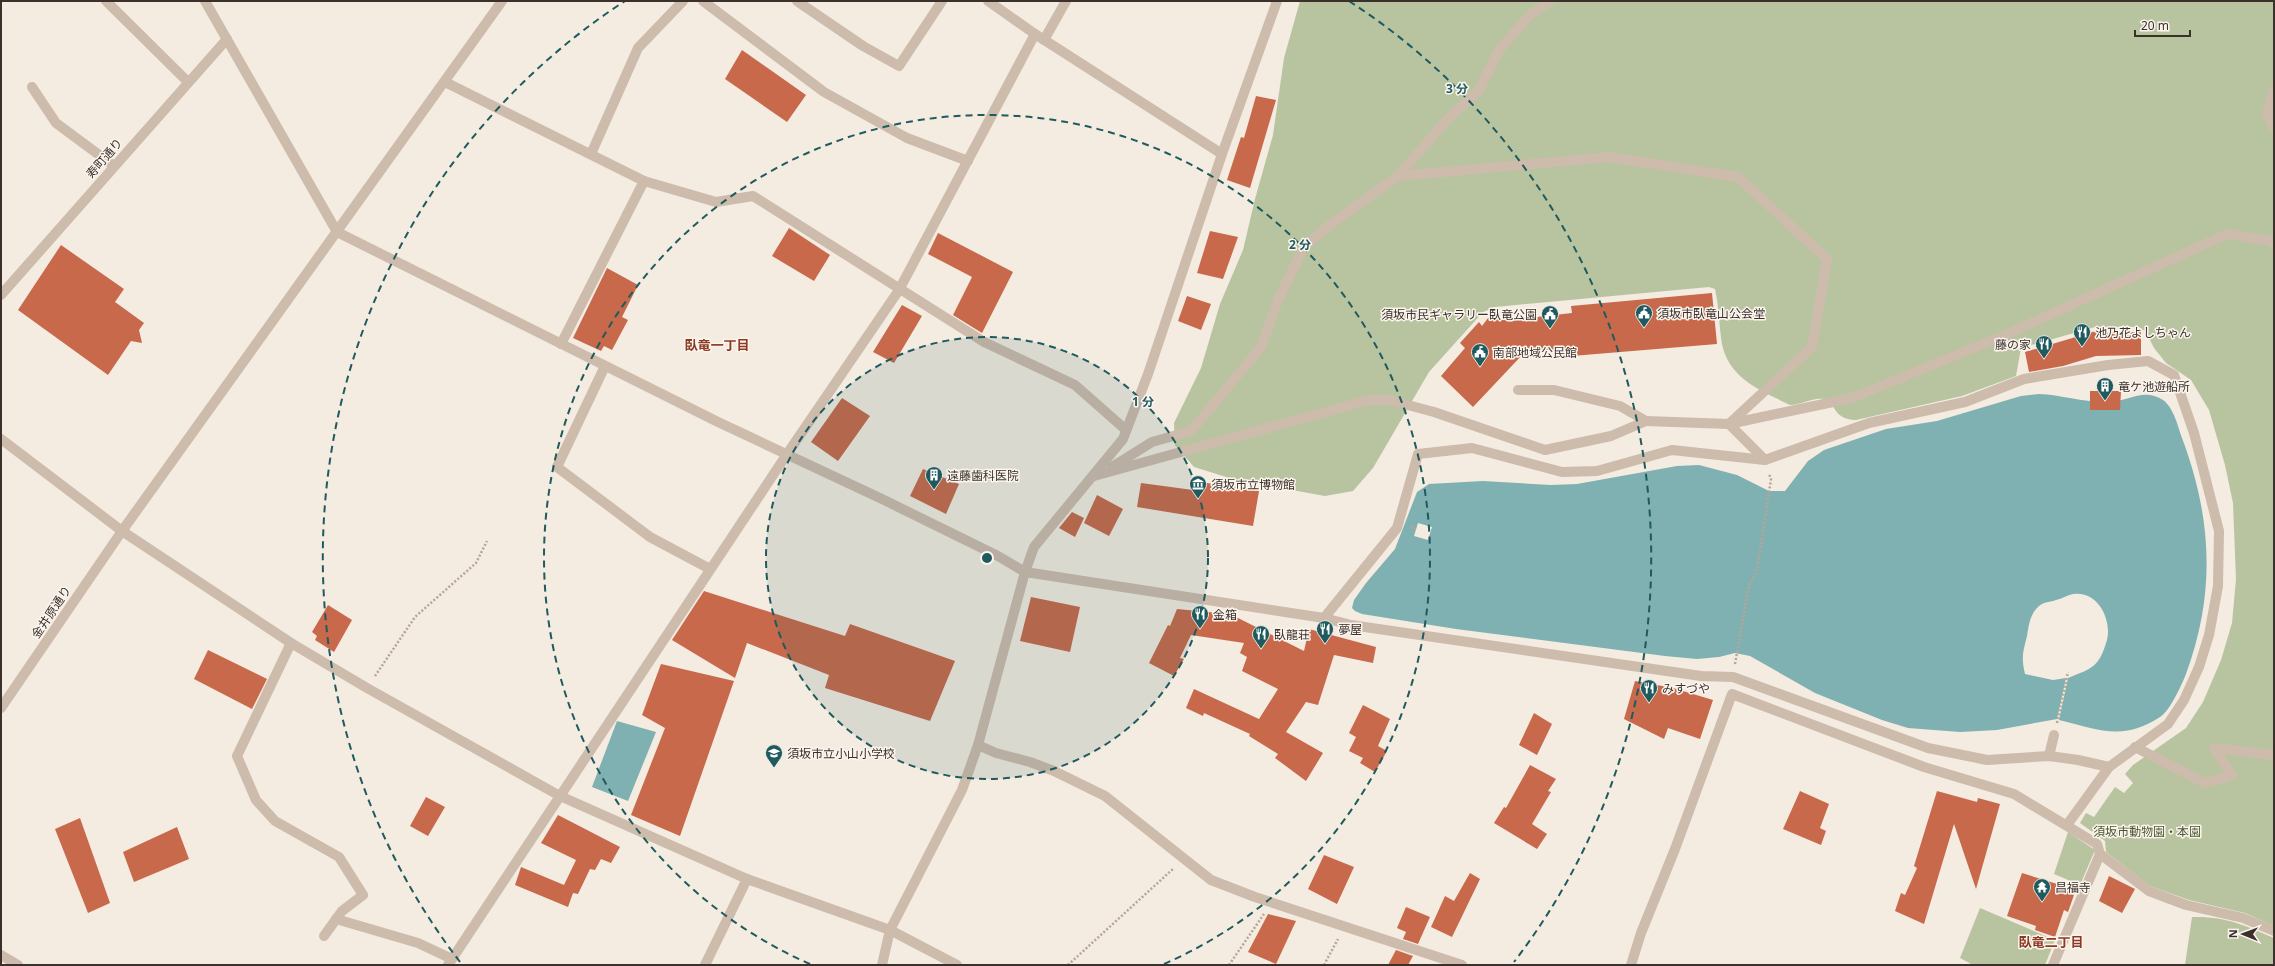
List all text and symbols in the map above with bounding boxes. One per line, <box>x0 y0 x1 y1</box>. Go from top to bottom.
scale bar <box>2135 12 2190 38</box>
text: 20 m <box>2141 17 2169 34</box>
text: 3 分 <box>1446 80 1468 97</box>
street label: 寿町通り <box>82 134 126 182</box>
text: 2 分 <box>1289 236 1311 253</box>
public building icon: 須坂市臥竜山公会堂 <box>1634 303 1654 328</box>
public building icon: 須坂市民ギャラリー臥竜公園 <box>1540 304 1560 329</box>
place label: 須坂市臥竜山公会堂 <box>1657 305 1765 322</box>
place label: 須坂市民ギャラリー臥竜公園 <box>1381 306 1537 323</box>
restaurant icon: 池乃花よしちゃん <box>2072 322 2092 347</box>
place label: 池乃花よしちゃん <box>2095 324 2191 341</box>
restaurant icon: 藤の家 <box>2034 334 2054 359</box>
district label: 臥竜一丁目 <box>684 336 750 354</box>
place label: 藤の家 <box>1995 336 2031 353</box>
public building icon: 南部地域公民館 <box>1470 342 1490 367</box>
place label: 南部地域公民館 <box>1493 344 1577 361</box>
building icon: 竜ケ池遊船所 <box>2095 376 2115 401</box>
place label: 竜ケ池遊船所 <box>2118 378 2190 395</box>
text: 1 分 <box>1132 393 1154 410</box>
building icon: 遠藤歯科医院 <box>924 465 944 490</box>
place label: 遠藤歯科医院 <box>947 467 1019 484</box>
museum icon: 須坂市立博物館 <box>1188 474 1208 499</box>
place label: 須坂市立博物館 <box>1211 476 1295 493</box>
centre of rings <box>980 551 994 565</box>
street label: 金井原通り <box>27 582 75 642</box>
restaurant icon: 金箱 <box>1190 604 1210 629</box>
place label: 金箱 <box>1213 606 1237 623</box>
restaurant icon: 夢屋 <box>1315 619 1335 644</box>
place label: 夢屋 <box>1338 621 1362 638</box>
restaurant icon: 臥龍荘 <box>1251 624 1271 649</box>
place label: 臥龍荘 <box>1274 626 1310 643</box>
restaurant icon: みすづや <box>1639 678 1659 703</box>
place label: みすづや <box>1662 680 1710 697</box>
school or university icon: 須坂市立小山小学校 <box>764 743 784 768</box>
place label: 須坂市立小山小学校 <box>787 745 895 762</box>
park label: 須坂市動物園・本園 <box>2093 823 2201 840</box>
temple icon: 昌福寺 <box>2032 877 2052 902</box>
place label: 昌福寺 <box>2055 879 2091 896</box>
north arrow <box>2223 914 2263 954</box>
text: N <box>2225 929 2240 938</box>
district label: 臥竜二丁目 <box>2018 933 2084 951</box>

